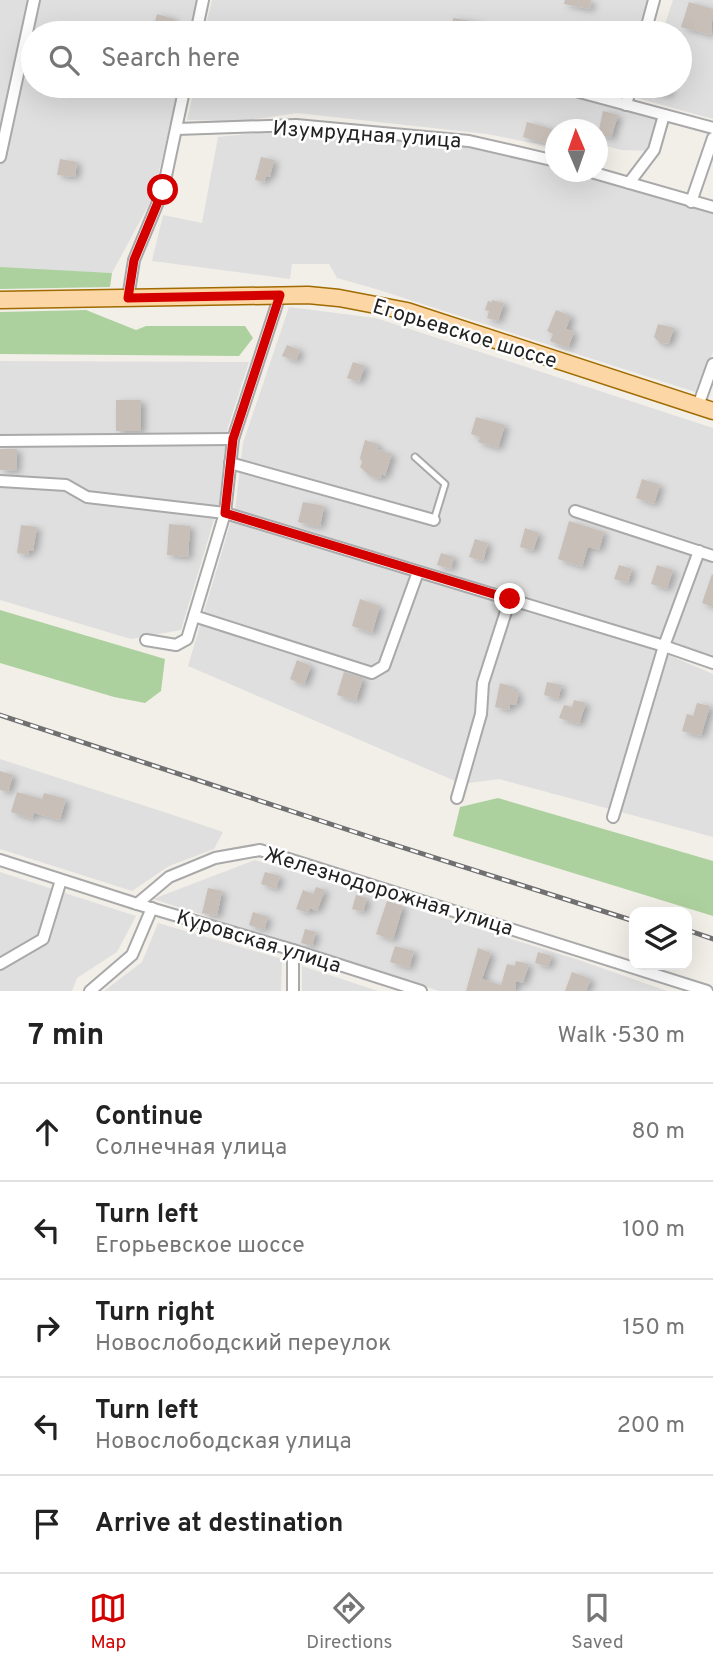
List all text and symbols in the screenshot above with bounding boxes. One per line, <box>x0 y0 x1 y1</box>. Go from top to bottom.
search box <box>21 21 692 98</box>
icon: search <box>45 41 83 79</box>
text: Search here <box>101 43 240 76</box>
street label: Изумрудная улица <box>272 115 462 156</box>
north arrow <box>545 119 608 182</box>
route start <box>147 174 178 205</box>
street label: Егорьевское шоссе <box>369 294 560 375</box>
route end <box>494 583 525 614</box>
street label: Железнодорожная улица <box>261 842 516 943</box>
street label: Куровская улица <box>173 905 344 980</box>
map controls <box>629 907 692 970</box>
button: layers <box>629 907 692 970</box>
text: 7 min <box>28 1018 104 1055</box>
text: Walk · 530 m <box>558 1022 685 1051</box>
text: Continue <box>95 1101 203 1134</box>
icon: ahead <box>28 1113 66 1151</box>
text: 80 m <box>632 1118 685 1147</box>
text: Солнечная улица <box>95 1134 287 1163</box>
text: Turn left <box>95 1199 199 1232</box>
icon: left <box>28 1211 66 1249</box>
text: 100 m <box>622 1216 685 1245</box>
text: Егорьевское шоссе <box>95 1232 305 1261</box>
text: Turn right <box>95 1297 215 1330</box>
icon: right <box>28 1309 66 1347</box>
text: 150 m <box>623 1314 685 1343</box>
text: Новослободский переулок <box>95 1330 391 1359</box>
text: Turn left <box>95 1395 199 1428</box>
icon: left <box>28 1407 66 1445</box>
text: 200 m <box>617 1412 685 1441</box>
text: Новослободская улица <box>95 1428 352 1457</box>
icon: arrive <box>28 1505 66 1543</box>
text: Arrive at destination <box>95 1508 343 1541</box>
tab: Map <box>89 1589 127 1655</box>
tab: Directions <box>306 1589 393 1655</box>
tab: Saved <box>571 1589 624 1655</box>

